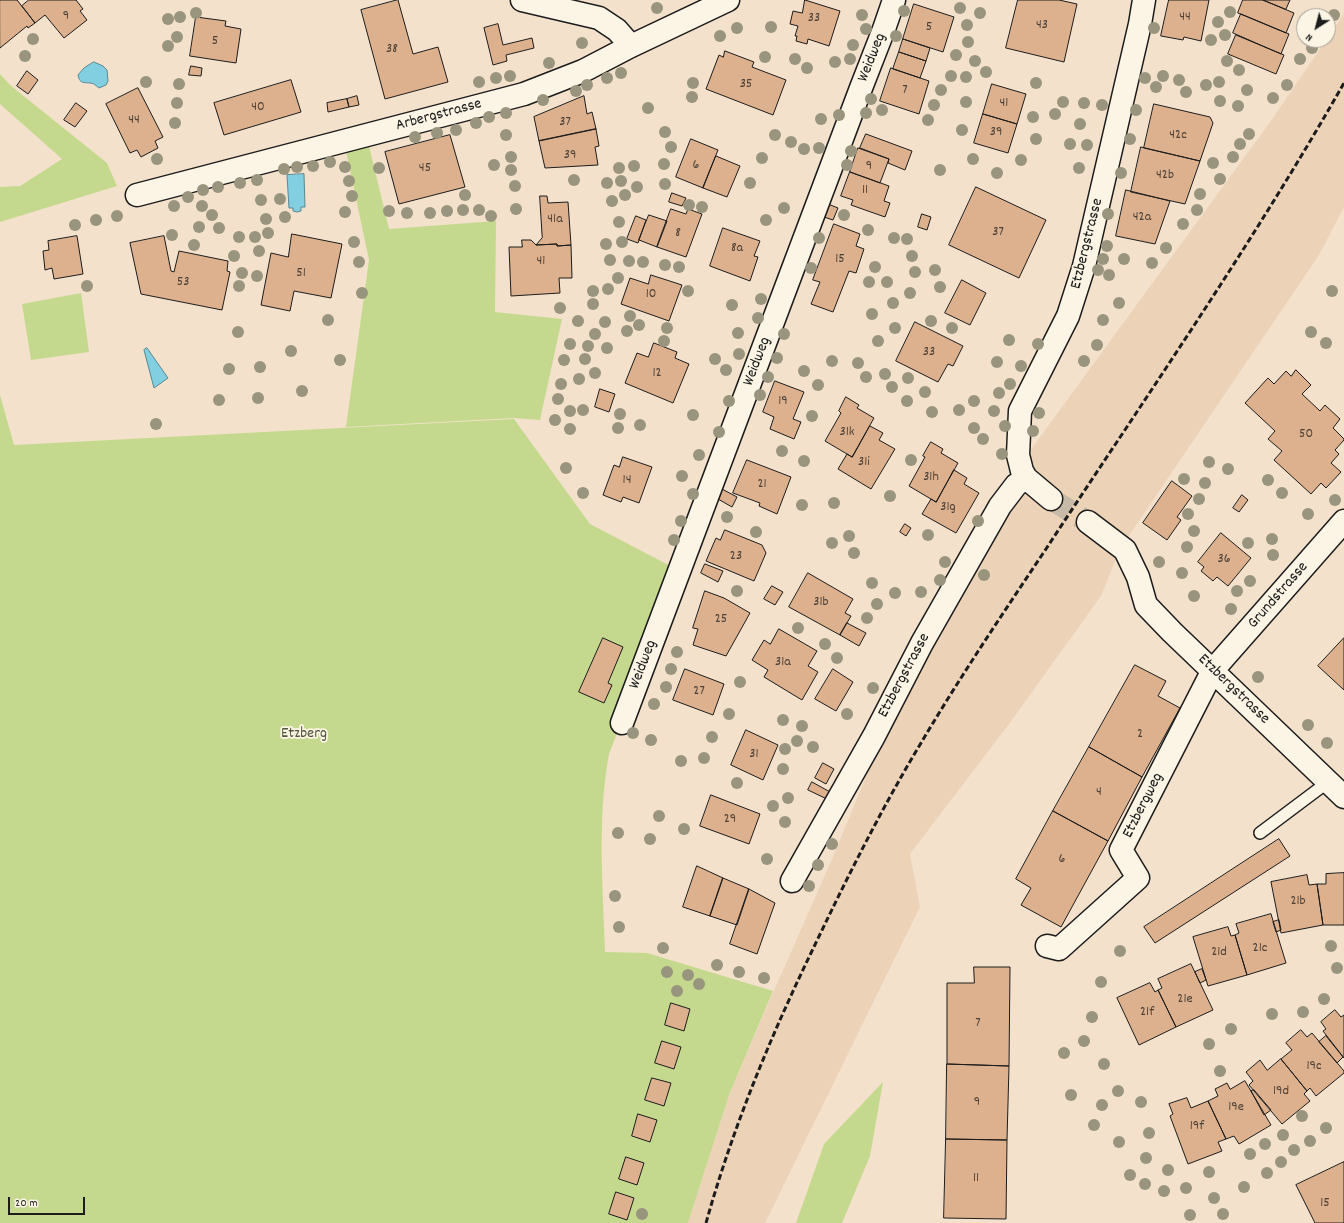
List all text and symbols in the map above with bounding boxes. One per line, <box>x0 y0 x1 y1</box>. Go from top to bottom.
north arrow <box>1296 8 1336 48</box>
house number: 9 <box>63 9 69 25</box>
house number: 44 <box>1179 10 1191 26</box>
house number: 33 <box>808 11 820 27</box>
house number: 43 <box>1036 18 1048 34</box>
house number: 5 <box>926 20 932 36</box>
text: N <box>1303 29 1316 45</box>
street label: Weidweg <box>855 31 891 85</box>
house number: 5 <box>212 34 218 50</box>
house number: 38 <box>386 42 398 58</box>
house number: 35 <box>740 77 752 93</box>
house number: 7 <box>902 83 908 99</box>
street label: Arbergstrasse <box>394 95 484 137</box>
house number: 41 <box>1000 96 1008 112</box>
house number: 40 <box>251 100 265 116</box>
house number: 44 <box>128 113 140 129</box>
house number: 37 <box>559 115 571 131</box>
house number: 39 <box>990 125 1002 141</box>
house number: 42c <box>1169 128 1187 144</box>
house number: 39 <box>564 148 576 164</box>
house number: 6 <box>693 158 699 174</box>
house number: 9 <box>866 159 872 175</box>
house number: 45 <box>419 161 431 177</box>
house number: 42b <box>1156 168 1174 184</box>
house number: 11 <box>862 183 868 199</box>
street label: Etzbergstrasse <box>1067 197 1109 291</box>
house number: 42a <box>1133 210 1151 226</box>
house number: 41a <box>547 212 563 228</box>
house number: 37 <box>992 225 1004 241</box>
house number: 8 <box>675 226 681 242</box>
house number: 8a <box>731 241 743 257</box>
house number: 15 <box>835 252 845 268</box>
house number: 41 <box>537 254 545 270</box>
house number: 51 <box>296 266 306 282</box>
house number: 53 <box>177 275 189 291</box>
house number: 10 <box>646 287 656 303</box>
street label: Weidweg <box>740 335 776 389</box>
house number: 33 <box>923 345 935 361</box>
house number: 12 <box>652 366 662 382</box>
house number: 19 <box>778 394 788 410</box>
house number: 31k <box>839 425 855 441</box>
house number: 50 <box>1299 427 1313 443</box>
house number: 31i <box>858 455 870 471</box>
house number: 31h <box>923 470 939 486</box>
house number: 14 <box>623 473 631 489</box>
house number: 21 <box>757 477 767 493</box>
house number: 31g <box>940 500 956 516</box>
house number: 23 <box>730 549 742 565</box>
house number: 36 <box>1217 552 1231 568</box>
street label: Grundstrasse <box>1245 559 1313 633</box>
house number: 31b <box>813 595 829 611</box>
house number: 25 <box>715 612 727 628</box>
street label: Etzbergstrasse <box>875 631 935 721</box>
street label: Weidweg <box>626 638 662 692</box>
street label: Etzbergstrasse <box>1193 651 1273 729</box>
house number: 31a <box>775 655 791 671</box>
house number: 27 <box>693 684 705 700</box>
park label: Etzberg <box>281 725 327 745</box>
house number: 2 <box>1137 727 1143 743</box>
house number: 31 <box>749 747 759 763</box>
street label: Etzbergweg <box>1119 770 1169 842</box>
house number: 4 <box>1096 785 1102 801</box>
house number: 29 <box>724 812 736 828</box>
house number: 6 <box>1059 852 1065 868</box>
house number: 21b <box>1290 894 1306 910</box>
house number: 21c <box>1253 941 1267 957</box>
house number: 21d <box>1211 945 1227 961</box>
house number: 21e <box>1177 992 1193 1008</box>
house number: 21f <box>1140 1005 1154 1021</box>
house number: 7 <box>975 1016 981 1032</box>
house number: 19c <box>1306 1059 1322 1075</box>
house number: 19d <box>1273 1084 1289 1100</box>
house number: 9 <box>974 1095 980 1111</box>
house number: 19e <box>1228 1100 1244 1116</box>
house number: 19f <box>1190 1119 1204 1135</box>
house number: 11 <box>973 1171 979 1187</box>
scale bar <box>10 1189 87 1215</box>
text: 20 m <box>15 1195 38 1212</box>
house number: 15 <box>1320 1196 1330 1212</box>

